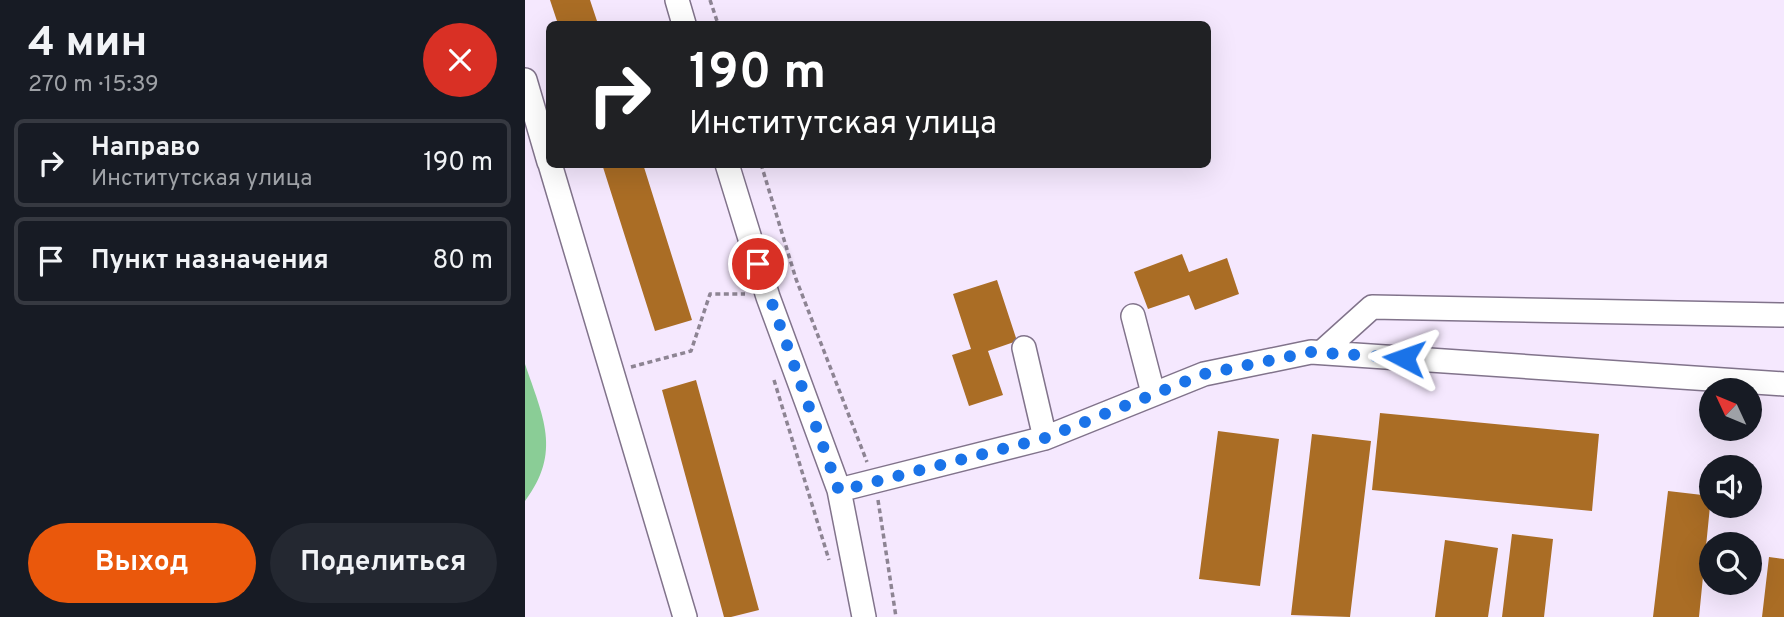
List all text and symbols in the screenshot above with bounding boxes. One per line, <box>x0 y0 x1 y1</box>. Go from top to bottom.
text: 4 мин <box>28 18 147 71</box>
button: close <box>423 23 497 97</box>
text: 190 m <box>689 44 826 106</box>
icon: right <box>574 49 665 140</box>
text: 270 m · 15:39 <box>28 71 159 100</box>
text: Институтская улица <box>689 105 997 145</box>
text: Направо <box>91 132 200 165</box>
icon: right <box>32 144 70 182</box>
text: 190 m <box>423 147 493 180</box>
text: Институтская улица <box>91 165 312 194</box>
pin <box>728 234 788 294</box>
icon: arrive <box>32 242 70 280</box>
text: Пункт назначения <box>91 245 329 278</box>
text: 80 m <box>433 245 493 278</box>
icon: arrive <box>739 245 777 283</box>
position arrow <box>1367 321 1441 395</box>
north arrow <box>1699 378 1762 441</box>
map controls <box>1699 378 1762 595</box>
button: sound <box>1699 455 1762 518</box>
button: Выход <box>28 523 256 603</box>
button: Поделиться <box>270 523 497 603</box>
button: search <box>1699 532 1762 595</box>

